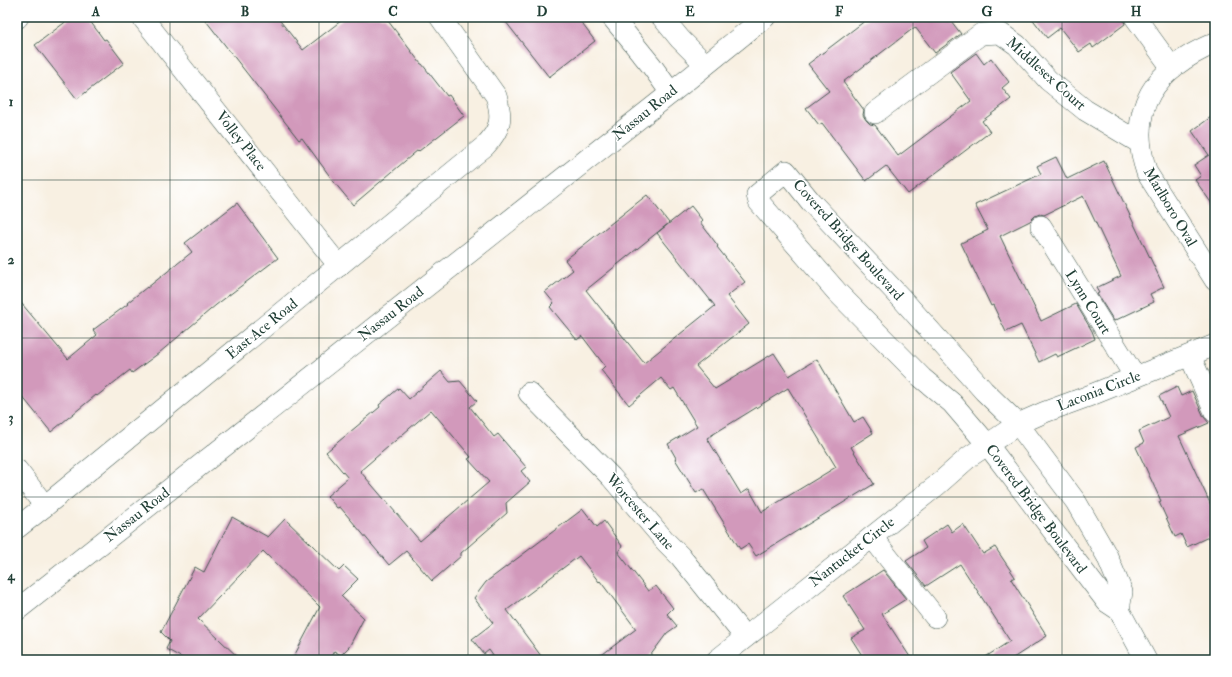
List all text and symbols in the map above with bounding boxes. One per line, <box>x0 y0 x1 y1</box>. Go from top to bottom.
text: A <box>91 4 101 20</box>
text: B <box>241 4 249 20</box>
text: C <box>388 4 398 20</box>
text: D <box>537 4 548 20</box>
text: E <box>685 4 695 20</box>
text: F <box>835 4 844 20</box>
text: G <box>982 4 993 20</box>
text: H <box>1131 4 1142 20</box>
street label: Middlesex Court <box>1002 33 1090 115</box>
street label: Nassau Road <box>609 81 682 145</box>
text: 1 <box>9 94 14 110</box>
street label: Volley Place <box>212 107 270 175</box>
street label: Marlboro Oval <box>1139 164 1201 250</box>
street label: Covered Bridge Boulevard <box>788 175 908 305</box>
text: 2 <box>8 252 15 268</box>
street label: Lynn Court <box>1061 266 1115 338</box>
street label: Nassau Road <box>354 282 428 345</box>
street label: East Ace Road <box>222 294 302 364</box>
street label: Laconia Circle <box>1055 366 1143 416</box>
text: 3 <box>9 410 14 426</box>
street label: Covered Bridge Boulevard <box>981 441 1091 578</box>
street label: Worcester Lane <box>601 469 678 554</box>
street label: Nassau Road <box>100 483 174 546</box>
street label: Nantucket Circle <box>805 513 899 591</box>
text: 4 <box>6 568 15 584</box>

